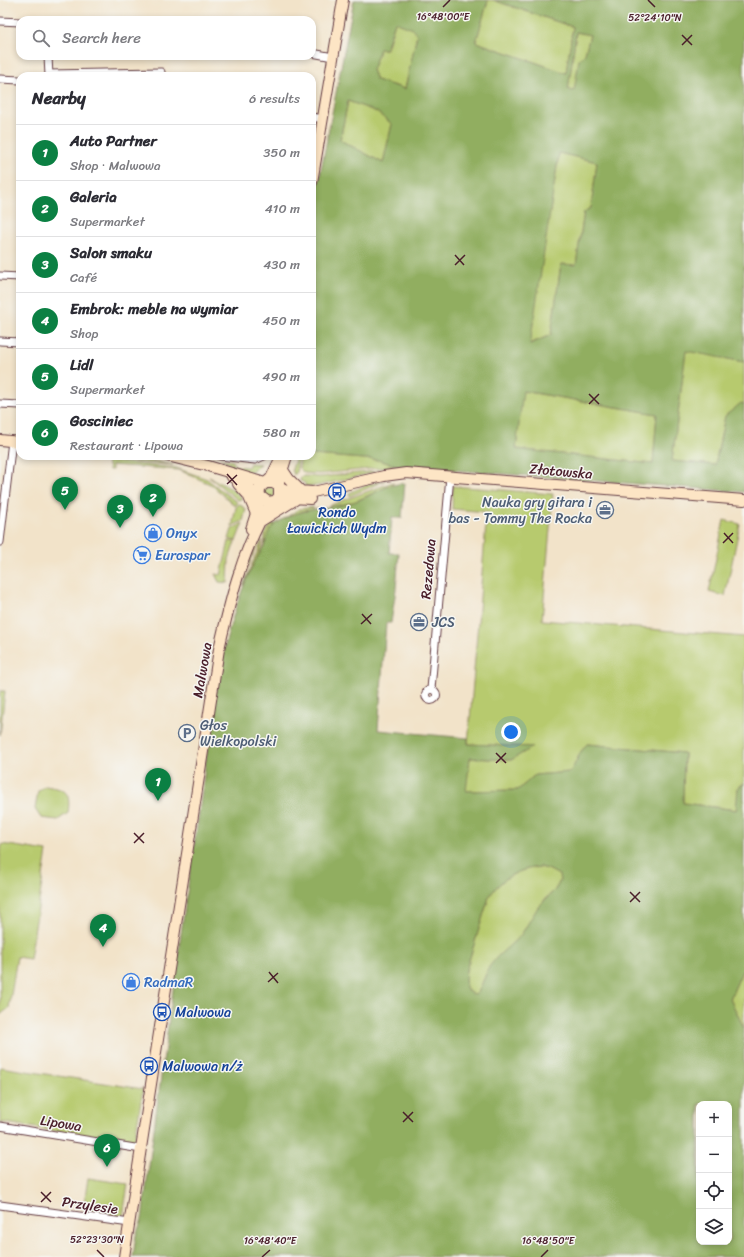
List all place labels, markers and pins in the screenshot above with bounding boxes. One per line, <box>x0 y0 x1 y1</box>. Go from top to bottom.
pin: 5 <box>52 477 78 510</box>
bus stop icon: Rondo Ławickich Wydm <box>327 482 347 502</box>
pin: 2 <box>140 484 166 517</box>
place label: Nauka gry gitara i bas - Tommy The Rocka <box>449 490 593 531</box>
pin: 3 <box>107 495 133 528</box>
place label: Rondo Ławickich Wydm <box>287 500 387 541</box>
office icon: Nauka gry gitara i bas - Tommy The Rocka <box>595 500 615 520</box>
place label: Onyx <box>166 521 198 546</box>
shop icon: Onyx <box>143 523 163 543</box>
place label: Eurospar <box>155 543 211 568</box>
supermarket icon: Eurospar <box>132 545 152 565</box>
place label: JCS <box>431 610 455 635</box>
office icon: JCS <box>409 612 429 632</box>
place label: Głos Wielkopolski <box>200 713 278 754</box>
parking icon: Głos Wielkopolski <box>177 723 197 743</box>
pin: 1 <box>145 768 171 801</box>
pin: 4 <box>90 914 116 947</box>
place label: RadmaR <box>144 970 194 995</box>
shop icon: RadmaR <box>121 972 141 992</box>
place label: Malwowa <box>175 1000 231 1025</box>
bus stop icon: Malwowa <box>152 1002 172 1022</box>
place label: Malwowa n/ż <box>162 1054 243 1079</box>
bus stop icon: Malwowa n/ż <box>139 1056 159 1076</box>
pin: 6 <box>94 1134 120 1167</box>

